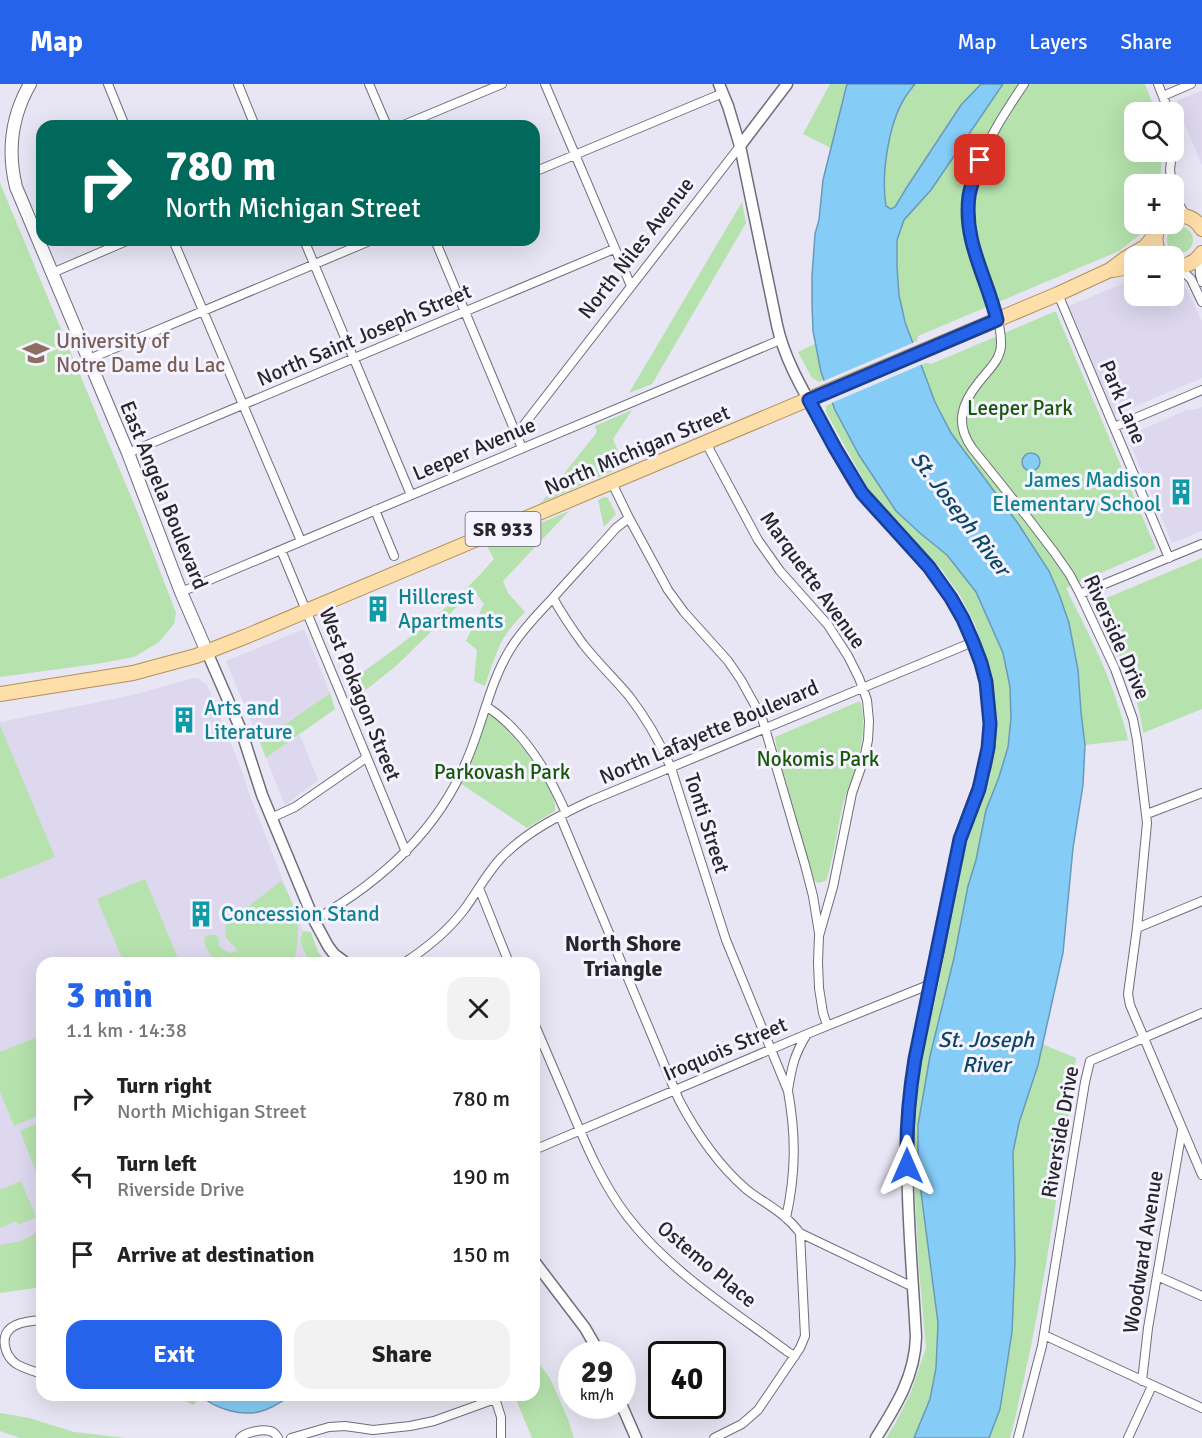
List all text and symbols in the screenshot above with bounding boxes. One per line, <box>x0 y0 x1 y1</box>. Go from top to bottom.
text: Map <box>30 25 83 59</box>
text: Map <box>958 29 996 55</box>
text: Layers <box>1029 29 1087 55</box>
text: Share <box>1120 29 1172 55</box>
map controls <box>1124 102 1184 306</box>
button: search <box>1124 102 1184 162</box>
pin <box>954 134 1005 185</box>
text: 780 m <box>165 141 276 192</box>
icon: arrive <box>963 143 996 176</box>
icon: right <box>66 144 144 222</box>
street label: North Niles Avenue <box>573 172 699 324</box>
button: + <box>1124 174 1184 234</box>
text: North Michigan Street <box>165 192 421 225</box>
button: − <box>1124 246 1184 306</box>
street label: North Saint Joseph Street <box>253 278 475 392</box>
place label: University of Notre Dame du Lac <box>56 328 225 378</box>
school or university icon: University of Notre Dame du Lac <box>21 338 51 368</box>
street label: Park Lane <box>1094 356 1152 448</box>
park label: Leeper Park <box>967 395 1073 421</box>
street label: East Angela Boulevard <box>114 397 214 593</box>
street label: North Michigan Street <box>540 399 734 501</box>
street label: Leeper Avenue <box>409 411 539 487</box>
water label: St. Joseph River <box>905 446 1018 583</box>
place label: James Madison Elementary School <box>992 467 1161 517</box>
building icon: James Madison Elementary School <box>1166 477 1196 507</box>
street label: Marquette Avenue <box>754 506 872 654</box>
road number: SR 933 <box>466 512 540 546</box>
street label: Riverside Drive <box>1078 571 1156 703</box>
place label: Hillcrest Apartments <box>398 584 503 634</box>
building icon: Hillcrest Apartments <box>363 594 393 624</box>
street label: West Pokagon Street <box>313 603 407 785</box>
street label: North Lafayette Boulevard <box>596 674 822 790</box>
place label: Arts and Literature <box>204 695 293 745</box>
building icon: Arts and Literature <box>169 705 199 735</box>
park label: Nokomis Park <box>757 746 880 772</box>
park label: Parkovash Park <box>434 759 571 785</box>
street label: Tonti Street <box>679 770 735 876</box>
building icon: Concession Stand <box>186 899 216 929</box>
place label: Concession Stand <box>221 901 380 927</box>
district label: North Shore Triangle <box>565 930 681 982</box>
text: 3 min <box>66 973 153 1018</box>
button: close <box>447 977 510 1040</box>
street label: Iroquois Street <box>659 1011 791 1087</box>
text: 1.1 km · 14:38 <box>66 1018 187 1043</box>
water label: St. Joseph River <box>938 1026 1035 1078</box>
street label: Riverside Drive <box>1036 1064 1084 1200</box>
text: Turn right <box>117 1072 212 1099</box>
icon: right <box>66 1082 99 1115</box>
text: 780 m <box>452 1085 510 1112</box>
text: North Michigan Street <box>117 1099 306 1124</box>
position arrow <box>875 1134 939 1198</box>
text: Turn left <box>117 1150 197 1177</box>
icon: left <box>66 1160 99 1193</box>
text: 190 m <box>452 1163 510 1190</box>
street label: Woodward Avenue <box>1117 1169 1169 1335</box>
text: Riverside Drive <box>117 1177 244 1202</box>
street label: Ostemo Place <box>652 1215 762 1313</box>
icon: arrive <box>66 1238 99 1271</box>
text: Arrive at destination <box>117 1241 314 1268</box>
text: 150 m <box>452 1241 510 1268</box>
button: Exit <box>66 1320 282 1389</box>
button: Share <box>294 1320 510 1389</box>
speed limit sign: 40 <box>648 1341 726 1419</box>
text: 29 <box>581 1354 613 1391</box>
text: km/h <box>580 1386 614 1404</box>

